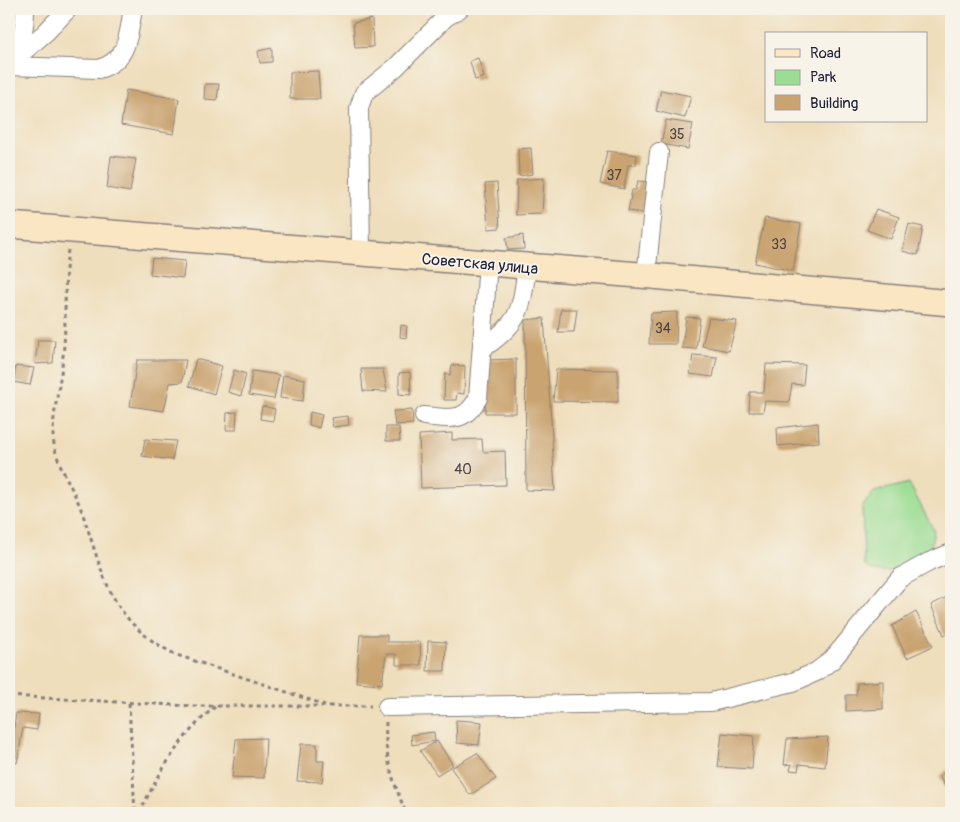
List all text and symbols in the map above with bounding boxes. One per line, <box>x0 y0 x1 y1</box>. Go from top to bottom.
legend <box>765 32 928 122</box>
text: Road <box>810 44 841 63</box>
text: Park <box>810 68 837 87</box>
text: Building <box>810 94 858 113</box>
house number: 35 <box>669 126 685 143</box>
house number: 37 <box>606 167 622 184</box>
house number: 33 <box>771 236 787 253</box>
street label: Советская улица <box>421 249 539 279</box>
house number: 34 <box>655 320 671 337</box>
house number: 40 <box>454 461 472 478</box>

